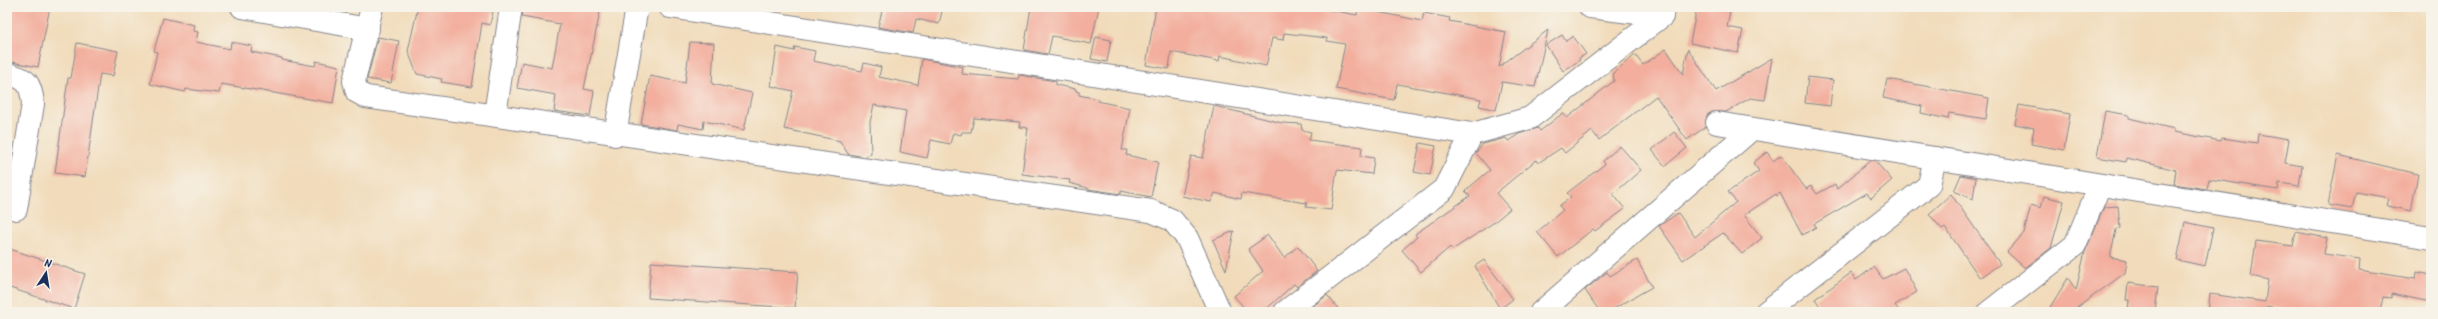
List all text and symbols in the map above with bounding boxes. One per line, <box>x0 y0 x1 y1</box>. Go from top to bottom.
north arrow <box>26 253 66 293</box>
text: N <box>43 255 53 274</box>

